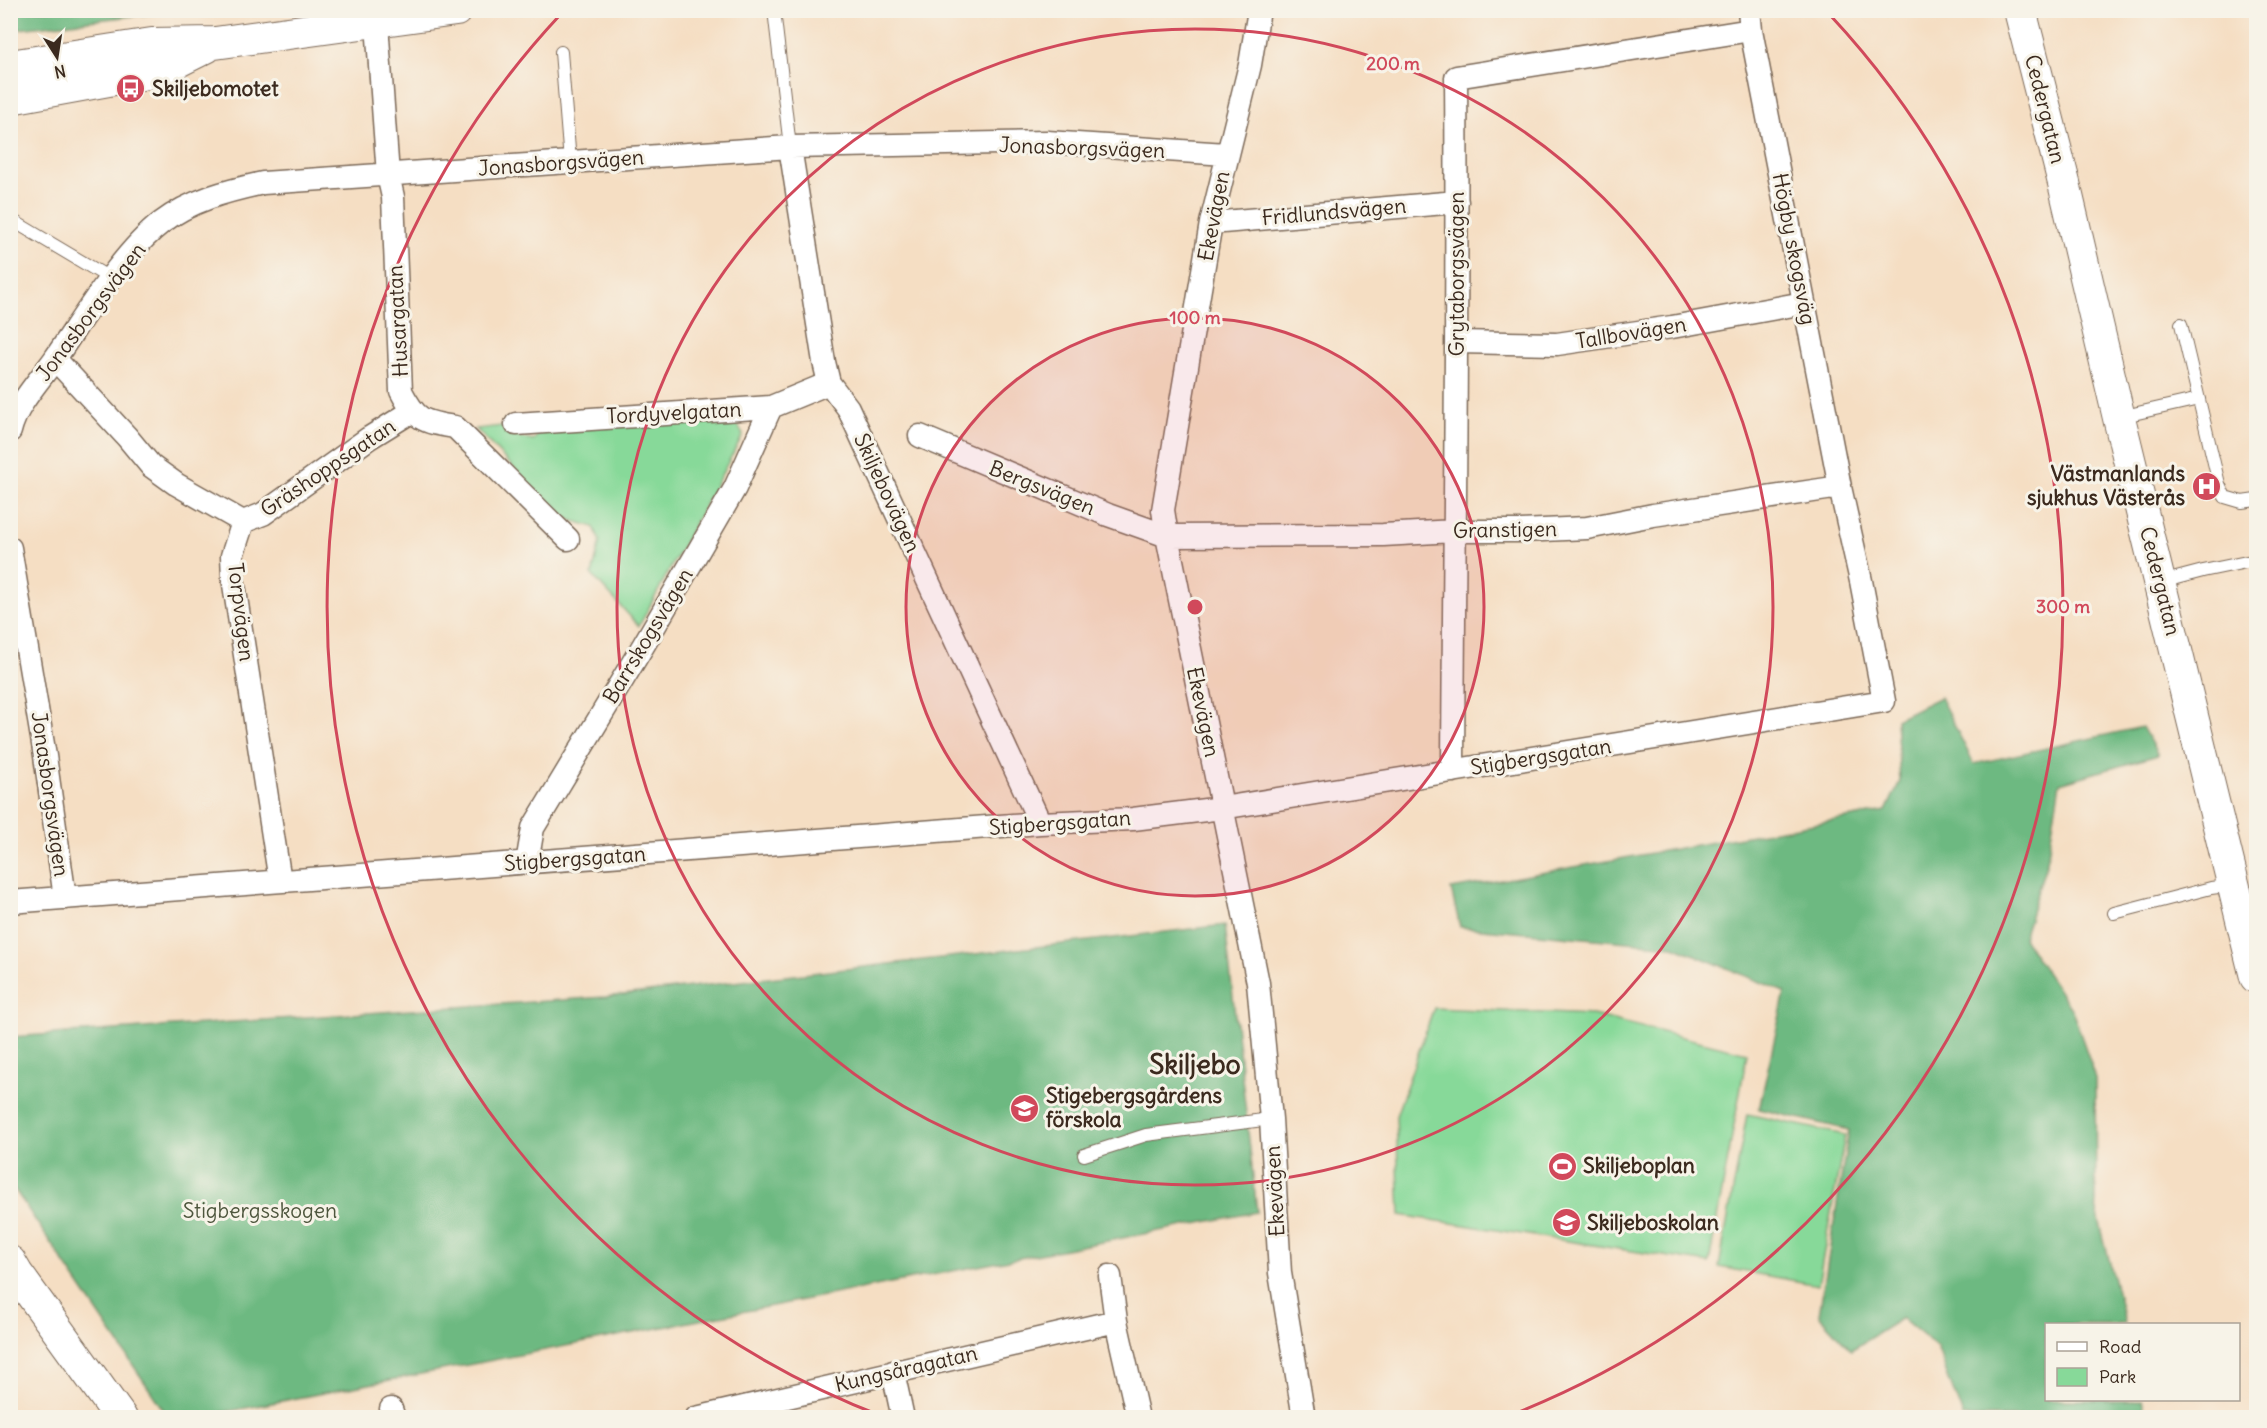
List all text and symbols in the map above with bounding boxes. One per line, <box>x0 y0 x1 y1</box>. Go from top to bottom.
north arrow <box>27 27 87 87</box>
text: 200 m <box>1366 52 1420 75</box>
street label: Cedergatan <box>2019 52 2072 166</box>
text: N <box>53 61 68 83</box>
bus stop icon: Skiljebomotet <box>115 73 147 105</box>
place label: Skiljebomotet <box>152 75 279 102</box>
street label: Jonasborgsvägen <box>998 131 1166 164</box>
street label: Jonasborgsvägen <box>477 143 645 182</box>
street label: Ekevägen <box>1192 168 1235 263</box>
street label: Högby skogsväg <box>1767 171 1822 327</box>
street label: Fridlundsvägen <box>1261 192 1407 231</box>
street label: Grytaborgsvägen <box>1443 192 1470 356</box>
street label: Jonasborgsvägen <box>30 237 151 386</box>
street label: Husargatan <box>381 264 414 378</box>
text: 100 m <box>1170 306 1221 329</box>
street label: Tallbovägen <box>1574 310 1688 355</box>
street label: Tordyvelgatan <box>606 395 742 430</box>
street label: Gräshoppsgatan <box>255 412 401 523</box>
street label: Skiljebovägen <box>848 429 927 557</box>
street label: Bergsvägen <box>985 454 1099 521</box>
place label: Västmanlands sjukhus Västerås <box>2027 460 2185 511</box>
hospital icon: Västmanlands sjukhus Västerås <box>2190 470 2222 502</box>
street label: Granstigen <box>1453 515 1557 544</box>
street label: Cedergatan <box>2134 524 2187 638</box>
street label: Torpvägen <box>222 561 261 663</box>
street label: Barrskogsvägen <box>597 563 699 708</box>
text: 300 m <box>2036 595 2090 618</box>
centre of rings <box>1185 597 1205 617</box>
street label: Ekevägen <box>1181 664 1226 759</box>
street label: Jonasborgsvägen <box>26 710 75 878</box>
street label: Stigbergsgatan <box>1469 732 1613 781</box>
street label: Stigbergsgatan <box>988 804 1132 841</box>
street label: Stigbergsgatan <box>503 840 647 877</box>
district label: Skiljebo <box>1149 1047 1241 1081</box>
place label: Stigebergsgårdens förskola <box>1046 1082 1222 1133</box>
school or university icon: Stigebergsgårdens förskola <box>1009 1092 1041 1124</box>
street label: Ekevägen <box>1259 1145 1290 1237</box>
sports icon: Skiljeboplan <box>1546 1150 1578 1182</box>
place label: Skiljeboplan <box>1583 1152 1695 1179</box>
park label: Stigbergsskogen <box>183 1197 337 1224</box>
school or university icon: Skiljeboskolan <box>1550 1207 1582 1239</box>
place label: Skiljeboskolan <box>1587 1209 1719 1236</box>
legend <box>2045 1323 2240 1401</box>
text: Road <box>2099 1335 2142 1358</box>
street label: Kungsåragatan <box>832 1339 980 1398</box>
text: Park <box>2099 1365 2136 1388</box>

